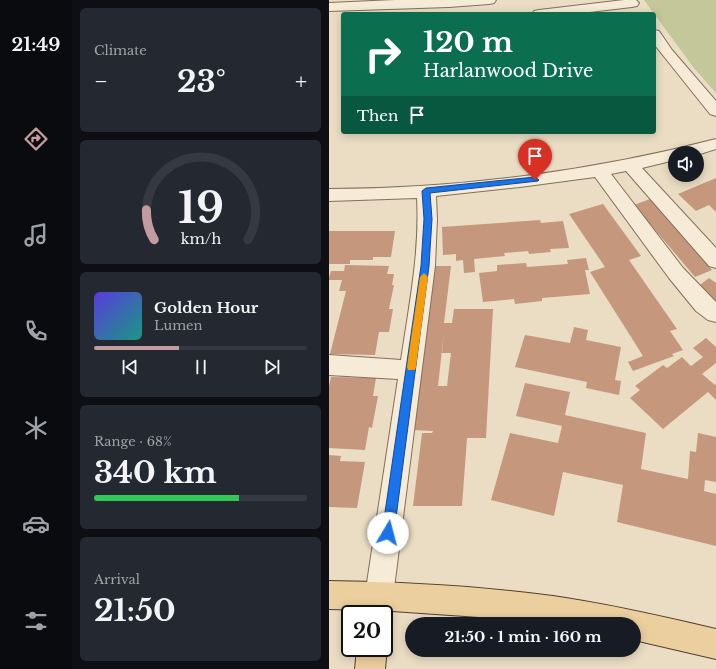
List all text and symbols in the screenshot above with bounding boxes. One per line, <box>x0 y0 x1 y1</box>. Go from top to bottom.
text: 120 m <box>423 25 513 60</box>
icon: right <box>357 28 409 80</box>
text: 21:49 <box>12 34 60 56</box>
text: Climate <box>94 42 147 59</box>
text: Harlanwood Drive <box>423 60 593 82</box>
text: 23° <box>177 63 226 100</box>
text: − <box>94 68 108 95</box>
text: + <box>295 68 307 95</box>
icon: arrive <box>406 104 428 126</box>
text: Then <box>357 106 398 125</box>
icon: directions <box>22 125 50 153</box>
pin <box>518 139 552 180</box>
icon: arrive <box>524 145 546 167</box>
map controls <box>668 146 704 182</box>
button: sound <box>668 146 704 182</box>
text: 19 <box>177 183 224 234</box>
icon: music <box>22 221 50 249</box>
text: km/h <box>180 230 221 248</box>
text: Golden Hour <box>154 298 258 317</box>
icon: phone <box>22 317 50 345</box>
text: Lumen <box>154 317 203 334</box>
icon: previous <box>119 356 141 378</box>
icon: pause <box>190 356 212 378</box>
icon: next <box>261 356 283 378</box>
icon: climate <box>22 414 50 442</box>
text: Range · 68% <box>94 433 172 450</box>
text: 340 km <box>94 454 217 491</box>
icon: car <box>22 510 50 538</box>
position arrow <box>367 512 409 554</box>
text: Arrival <box>94 571 140 588</box>
text: 21:50 <box>94 592 176 629</box>
speed limit sign: 20 <box>341 605 393 657</box>
icon: filters <box>22 607 50 635</box>
text: 21:50 · 1 min · 160 m <box>444 627 602 646</box>

